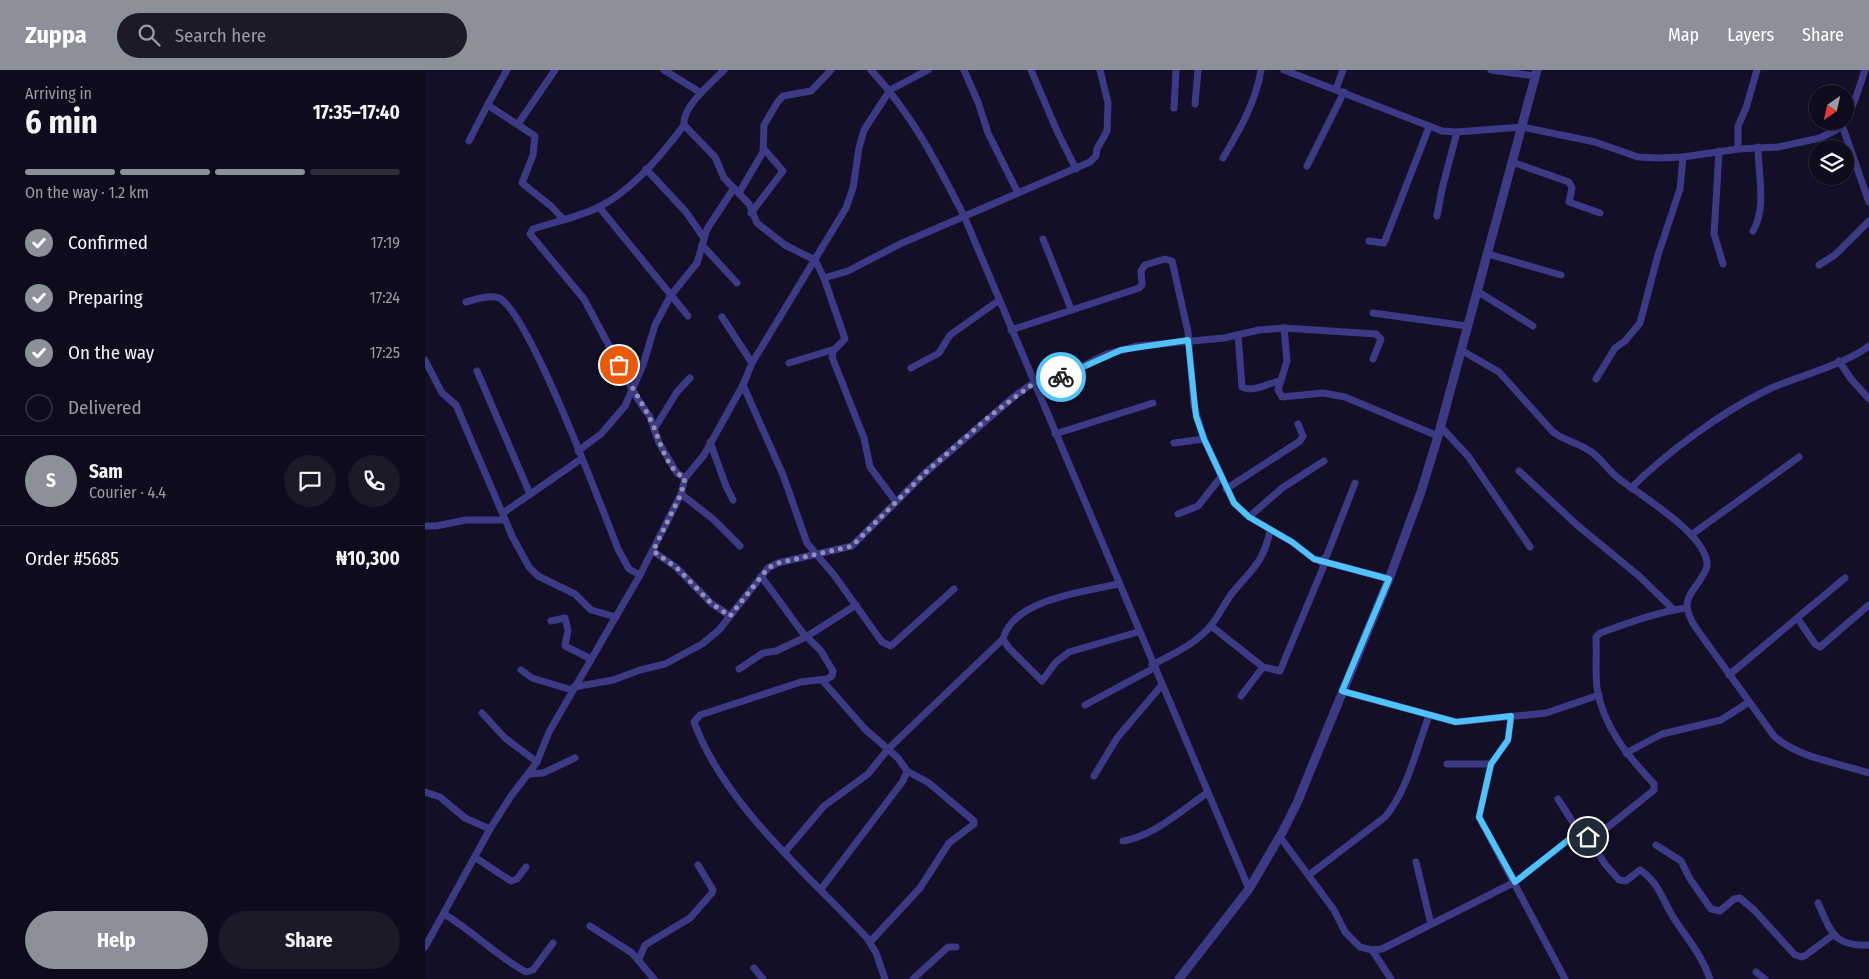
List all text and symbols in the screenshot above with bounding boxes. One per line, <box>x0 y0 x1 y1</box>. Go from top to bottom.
search box <box>117 13 467 58</box>
text: Zuppa <box>25 21 87 49</box>
icon: search <box>135 21 163 49</box>
text: Search here <box>175 24 266 47</box>
text: Map <box>1668 24 1699 46</box>
text: Layers <box>1727 24 1774 46</box>
text: Share <box>1802 24 1844 46</box>
text: Arriving in <box>25 84 92 103</box>
north arrow <box>1809 85 1854 130</box>
map controls <box>1809 85 1854 185</box>
text: 17:35–17:40 <box>313 101 400 124</box>
text: 6 min <box>25 103 98 141</box>
button: layers <box>1809 140 1854 185</box>
text: On the way · 1.2 km <box>25 183 149 202</box>
icon: check <box>25 229 53 257</box>
text: Confirmed <box>68 231 148 254</box>
text: 17:19 <box>371 233 400 252</box>
icon: check <box>25 284 53 312</box>
text: Preparing <box>68 286 143 309</box>
text: 17:24 <box>369 288 400 307</box>
icon: check <box>25 339 53 367</box>
text: On the way <box>68 341 154 364</box>
text: 17:25 <box>369 343 400 362</box>
pin <box>598 344 640 386</box>
icon: bag <box>605 351 633 379</box>
courier <box>1036 352 1086 402</box>
icon: bike <box>1047 363 1075 391</box>
text: Delivered <box>68 396 142 419</box>
button: chat <box>284 455 336 507</box>
button: phone <box>348 455 400 507</box>
text: Sam <box>89 460 123 483</box>
text: S <box>46 469 56 492</box>
text: Courier · 4.4 <box>89 483 166 502</box>
text: Order #5685 <box>25 547 119 570</box>
text: ₦10,300 <box>336 547 400 570</box>
pin <box>1567 816 1609 858</box>
icon: home <box>1574 823 1602 851</box>
button: Help <box>25 911 208 969</box>
button: Share <box>218 911 400 969</box>

